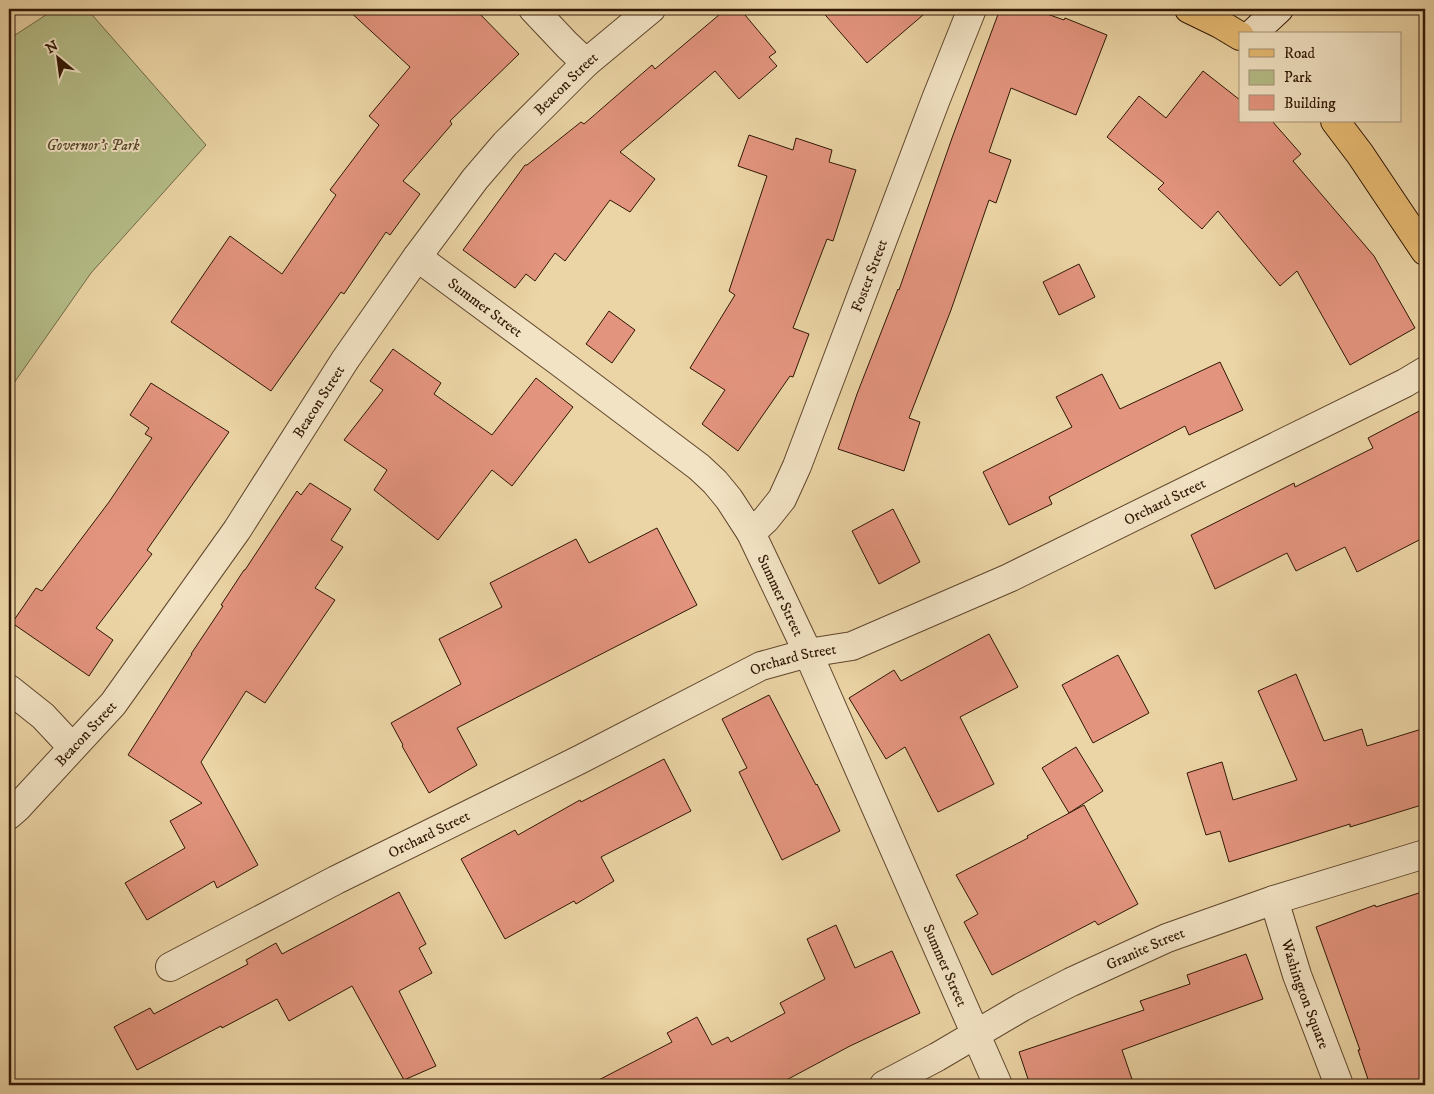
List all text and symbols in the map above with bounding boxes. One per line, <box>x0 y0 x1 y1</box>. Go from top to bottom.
north arrow <box>32 32 82 82</box>
legend <box>1239 32 1402 122</box>
text: N <box>43 37 62 58</box>
text: Road <box>1284 44 1316 63</box>
street label: Beacon Street <box>530 48 602 119</box>
text: Park <box>1284 68 1313 87</box>
text: Building <box>1284 94 1336 113</box>
park label: Governor's Park <box>47 136 140 155</box>
street label: Foster Street <box>847 236 892 315</box>
street label: Summer Street <box>444 274 527 341</box>
street label: Beacon Street <box>288 362 349 441</box>
street label: Orchard Street <box>1121 473 1209 530</box>
street label: Summer Street <box>753 551 808 639</box>
street label: Orchard Street <box>746 639 838 680</box>
street label: Beacon Street <box>51 697 121 770</box>
street label: Orchard Street <box>385 806 473 862</box>
street label: Summer Street <box>919 921 972 1010</box>
street label: Granite Street <box>1103 923 1187 974</box>
street label: Washington Square <box>1277 936 1334 1051</box>

